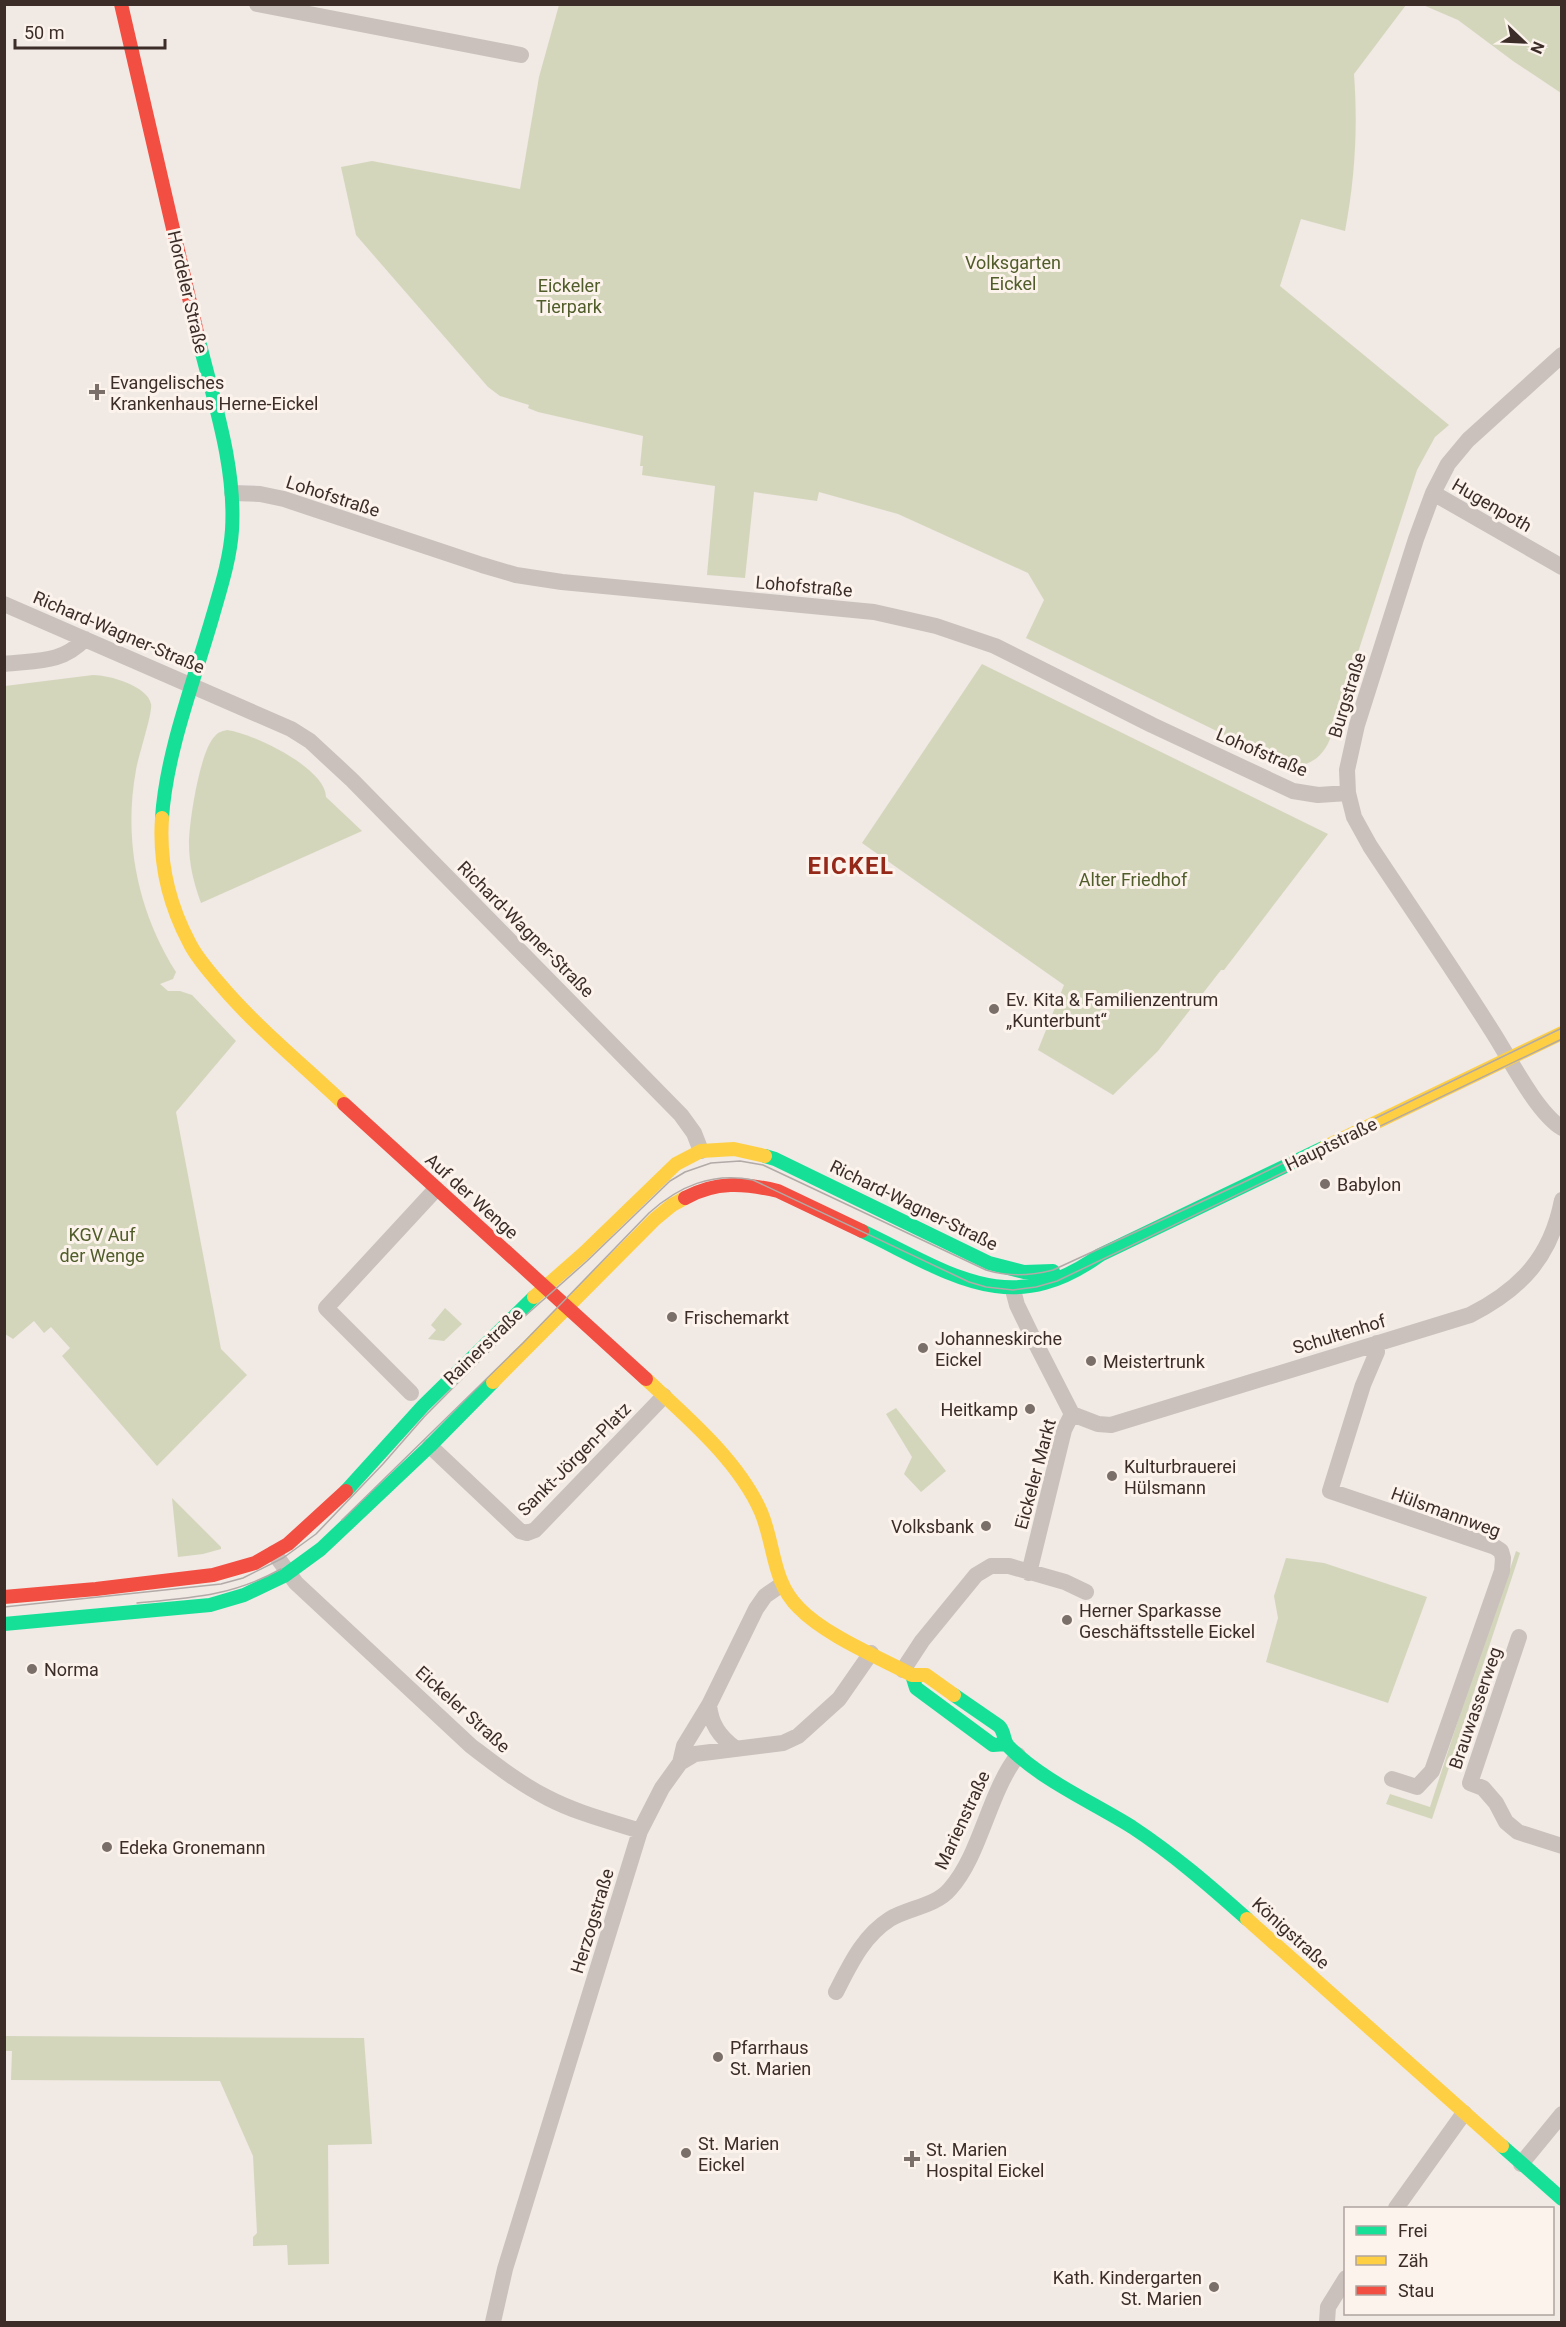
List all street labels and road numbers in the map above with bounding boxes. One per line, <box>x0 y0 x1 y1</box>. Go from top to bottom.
street label: Hordeler Straße <box>164 228 212 356</box>
street label: Lohofstraße <box>283 471 383 521</box>
street label: Hugenpoth <box>1448 474 1536 536</box>
street label: Lohofstraße <box>755 571 853 601</box>
street label: Richard-Wagner-Straße <box>30 586 208 678</box>
street label: Burgstraße <box>1324 650 1370 740</box>
street label: Lohofstraße <box>1213 723 1311 781</box>
street label: Richard-Wagner-Straße <box>453 856 599 1002</box>
street label: Hauptstraße <box>1282 1113 1380 1175</box>
street label: Auf der Wenge <box>421 1149 523 1243</box>
street label: Richard-Wagner-Straße <box>827 1155 1001 1255</box>
street label: Rainerstraße <box>439 1303 527 1389</box>
street label: Schultenhof <box>1290 1310 1389 1358</box>
street label: Sankt-Jörgen-Platz <box>513 1398 635 1520</box>
street label: Eickeler Markt <box>1010 1416 1060 1532</box>
street label: Hülsmannweg <box>1388 1482 1504 1542</box>
street label: Brauwasserweg <box>1444 1644 1506 1772</box>
street label: Eickeler Straße <box>412 1661 514 1757</box>
street label: Marienstraße <box>930 1767 994 1873</box>
street label: Herzogstraße <box>566 1866 618 1976</box>
street label: Königstraße <box>1248 1893 1334 1973</box>

